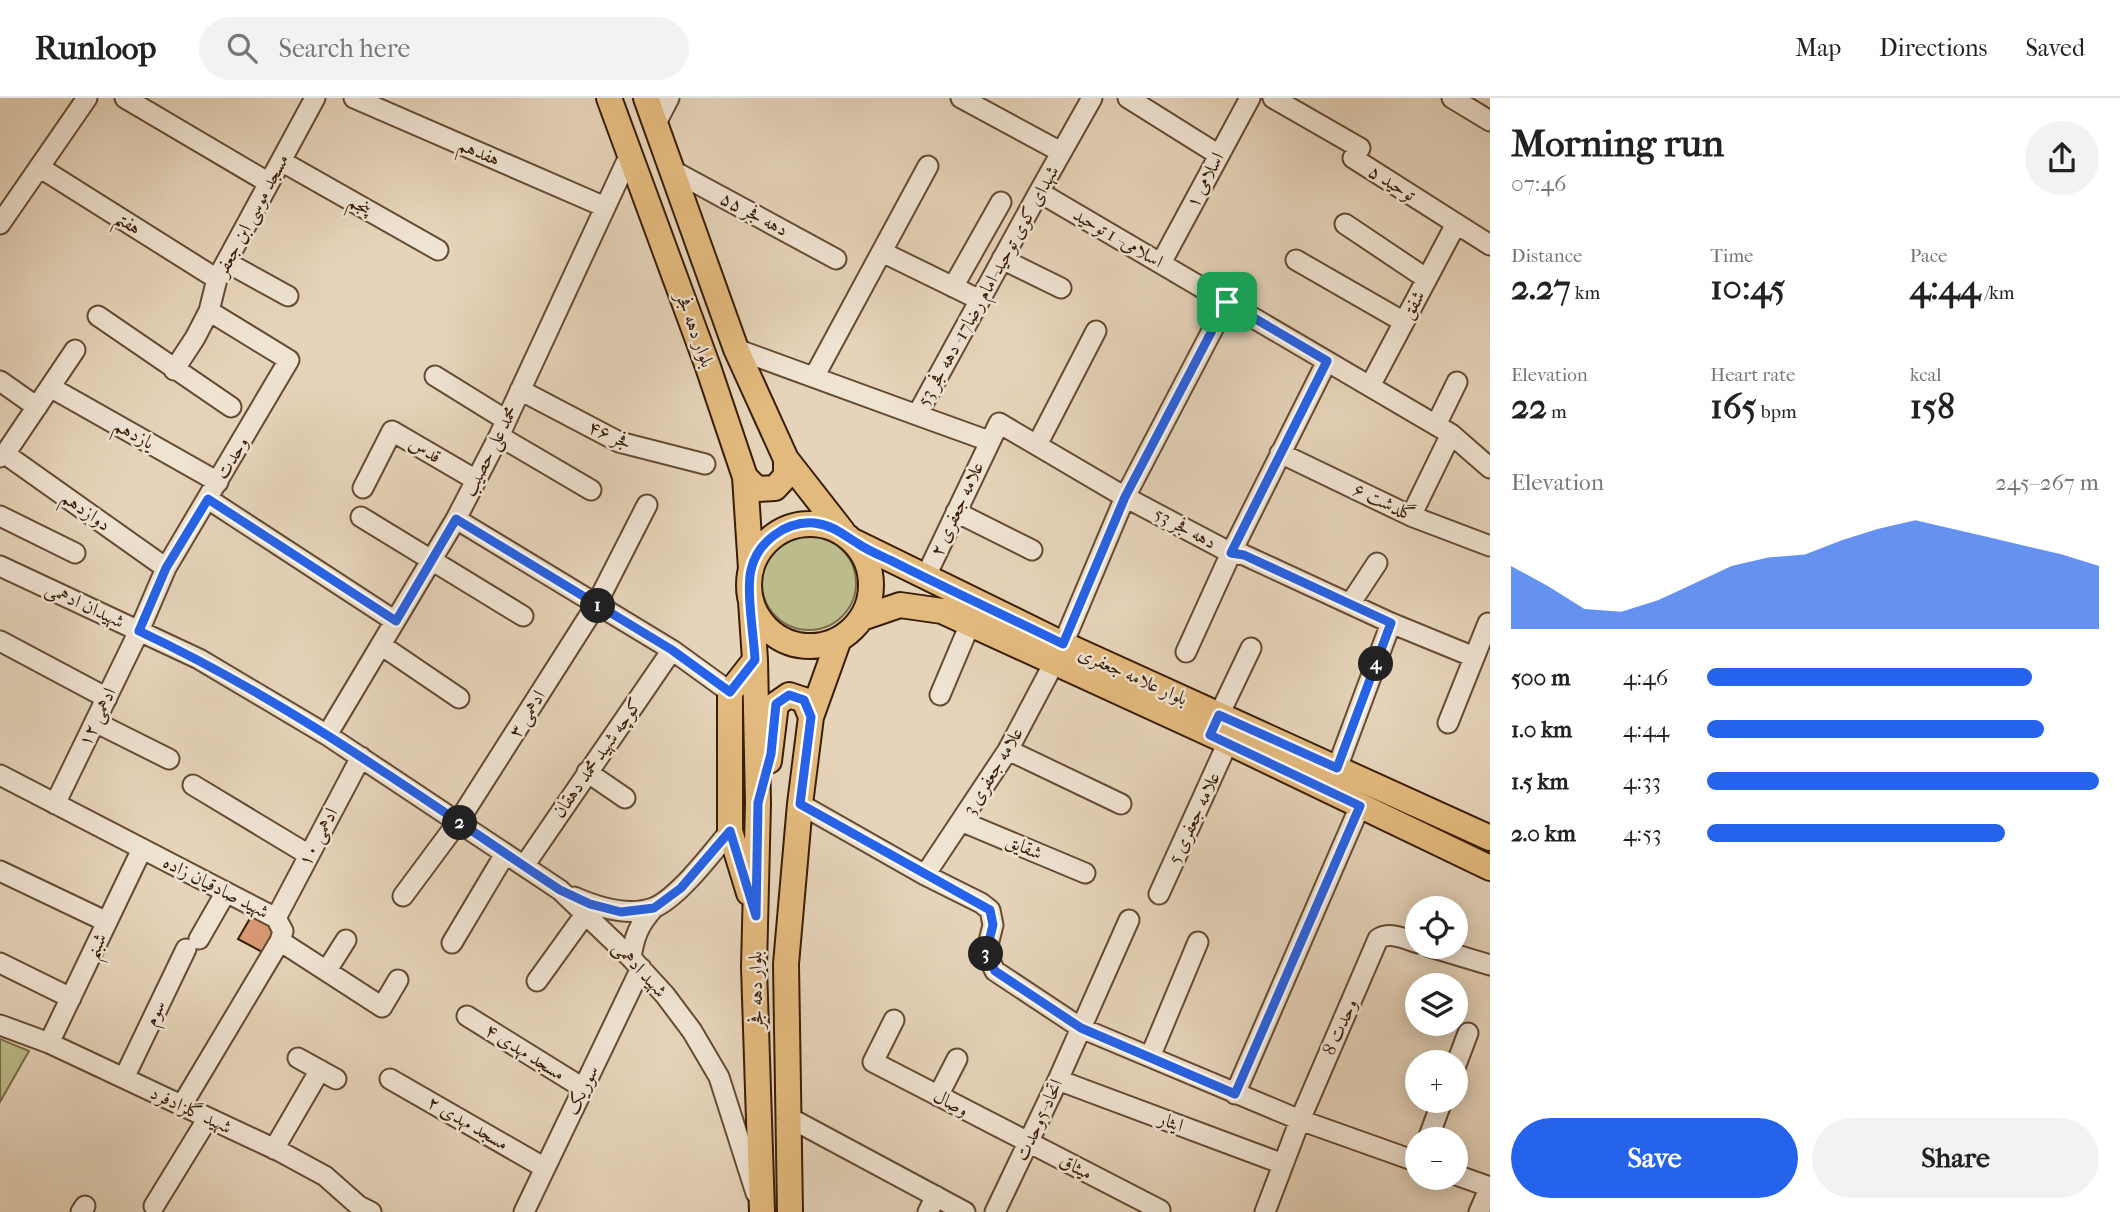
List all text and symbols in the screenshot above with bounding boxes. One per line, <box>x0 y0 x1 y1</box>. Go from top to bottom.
search box <box>199 17 689 80</box>
text: Runloop <box>35 29 157 68</box>
icon: search <box>223 29 261 67</box>
text: Search here <box>279 33 410 64</box>
text: Map <box>1795 34 1841 62</box>
text: Directions <box>1879 34 1987 62</box>
text: Saved <box>2025 34 2085 62</box>
text: Morning run <box>1511 121 1724 166</box>
button: share <box>2025 121 2099 195</box>
street label: هفدهم <box>452 133 503 177</box>
street label: اسلامی ۱ <box>1181 149 1229 211</box>
street label: مسجد موسی ابن جعفر <box>210 150 295 283</box>
street label: توحید ۵ <box>1364 160 1420 207</box>
street label: شهدای کوی توحید-امام رضا17- دهه فجر 53 <box>912 162 1068 413</box>
text: 07:46 <box>1511 170 1566 197</box>
street label: دهه فجر ۵۵ <box>716 187 792 242</box>
street label: پنجم <box>341 190 377 227</box>
street label: اسلامی- 1 توحید <box>1068 203 1167 274</box>
street label: هفتم <box>107 207 145 246</box>
text: Distance <box>1511 245 1582 267</box>
text: Time <box>1710 245 1754 267</box>
text: Pace <box>1910 245 1948 267</box>
text: 2.27 <box>1511 267 1571 308</box>
text: 10:45 <box>1710 267 1785 308</box>
text: 4:44 <box>1910 267 1980 308</box>
pin <box>1197 272 1257 332</box>
text: km <box>1571 282 1600 304</box>
text: /km <box>1980 282 2015 304</box>
icon: arrive <box>1208 283 1246 321</box>
street label: شفق <box>1396 287 1431 324</box>
street label: بلوار دهه فجر <box>670 288 719 371</box>
text: Elevation <box>1511 364 1588 386</box>
text: Heart rate <box>1710 364 1795 386</box>
text: kcal <box>1910 364 1942 386</box>
text: 22 <box>1511 386 1547 427</box>
text: 165 <box>1710 386 1757 427</box>
text: 158 <box>1910 386 1955 427</box>
text: m <box>1547 401 1567 423</box>
text: bpm <box>1757 401 1797 423</box>
street label: محمد علی حصیب <box>458 402 525 501</box>
street label: یازدهم <box>107 414 159 461</box>
street label: فجر ۴۶ <box>584 416 635 455</box>
street label: قدس <box>405 432 445 468</box>
street label: وحدت <box>211 433 253 483</box>
street label: علامه جعفری ۲ <box>925 458 989 560</box>
text: Elevation <box>1511 469 1604 496</box>
text: 245–267 m <box>1995 469 2099 496</box>
street label: گلدشت ۶ <box>1349 477 1419 526</box>
street label: دوازدهم <box>53 486 115 541</box>
street label: دهه فجر 53 <box>1150 502 1220 554</box>
street label: شهیدان ادهمی <box>41 577 128 635</box>
pin: 1 <box>580 588 616 624</box>
text: 1 <box>594 594 601 616</box>
street label: بلوار علامه جعفری <box>1075 642 1191 711</box>
pin: 4 <box>1358 646 1394 682</box>
text: 4 <box>1370 652 1381 674</box>
text: 500 m <box>1511 664 1570 691</box>
text: 4:46 <box>1623 664 1668 691</box>
street label: ادهمی ۱۲ <box>73 684 122 751</box>
street label: ادهمی ۳ <box>504 686 552 743</box>
street label: کوچه شهید محمد دهقان <box>547 694 648 823</box>
text: 1.0 km <box>1511 716 1572 743</box>
text: 4:44 <box>1623 716 1669 743</box>
street label: علامه جعفری 3 <box>958 723 1029 819</box>
street label: علامه جعفری 5 <box>1163 768 1226 868</box>
text: 1.5 km <box>1511 768 1569 795</box>
text: 4:33 <box>1623 768 1661 795</box>
street label: ادهمی ۱۰ <box>294 804 344 871</box>
pin: 2 <box>442 806 477 840</box>
text: 2 <box>455 811 464 833</box>
text: 2.0 km <box>1511 820 1576 847</box>
text: 4:53 <box>1623 820 1662 847</box>
street label: شقایق <box>1002 830 1046 865</box>
street label: شهید صادقیان زاده <box>159 851 273 924</box>
map controls <box>1405 896 1468 1190</box>
button: locate <box>1405 896 1468 959</box>
street label: شبنم <box>81 930 119 966</box>
street label: شهید ادهمی <box>607 936 672 1003</box>
pin: 3 <box>968 936 1004 972</box>
text: 3 <box>982 942 989 964</box>
street label: بلوار دهه فجر <box>744 951 769 1031</box>
button: layers <box>1405 973 1468 1036</box>
street label: وحدت 8 <box>1318 995 1362 1059</box>
street label: سوم <box>139 997 175 1032</box>
street label: مسجد مهدی ۴ <box>480 1019 569 1086</box>
button: + <box>1405 1050 1468 1113</box>
street label: سوریک <box>561 1062 604 1119</box>
street label: اتحاد-5وحدت <box>1010 1075 1068 1165</box>
street label: شهید گلزادفرد <box>146 1081 236 1139</box>
street label: وصال <box>930 1085 972 1121</box>
street label: مسجد مهدی ۲ <box>423 1091 512 1156</box>
street label: ایثار <box>1154 1107 1186 1137</box>
button: Save <box>1511 1118 1798 1198</box>
button: Share <box>1812 1118 2099 1198</box>
button: − <box>1405 1127 1468 1190</box>
street label: میثاق <box>1056 1149 1096 1185</box>

